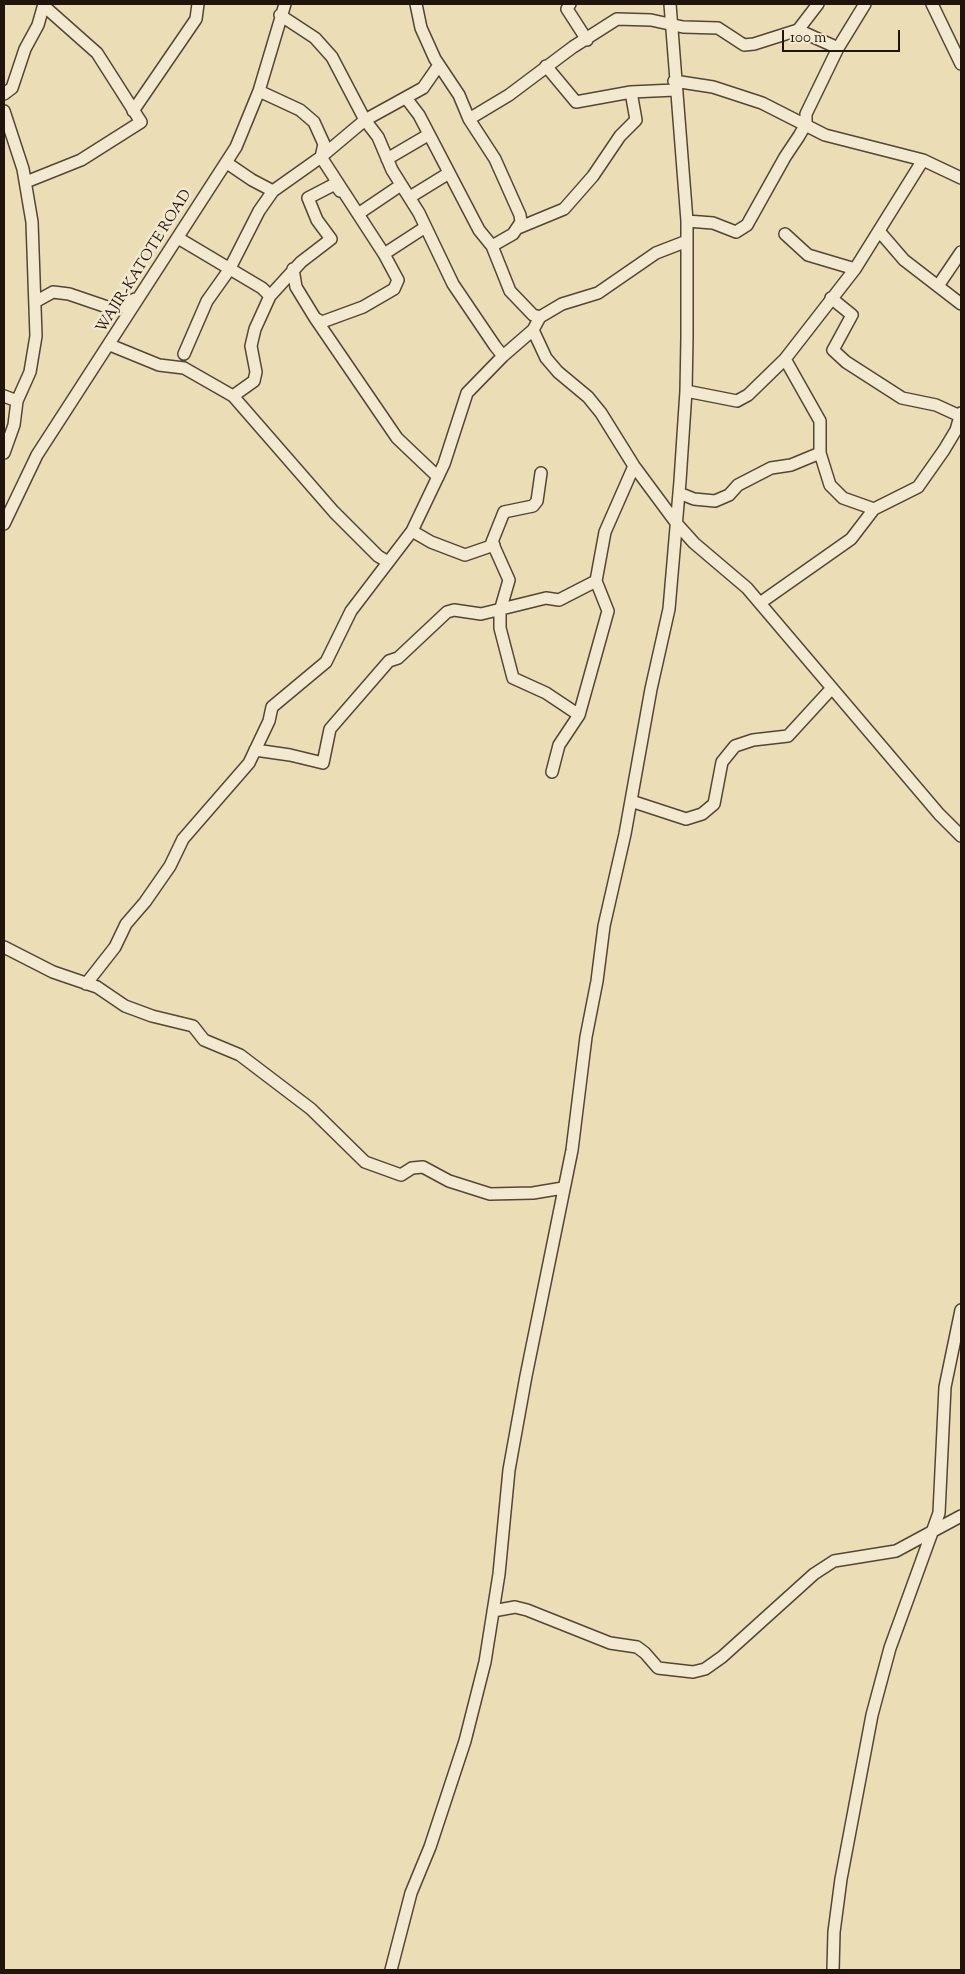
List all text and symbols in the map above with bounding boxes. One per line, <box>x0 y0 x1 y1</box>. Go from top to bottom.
scale bar <box>785 20 902 52</box>
text: 100 m <box>790 28 826 49</box>
street label: WAJIR-KATOTE ROAD <box>94 187 196 337</box>

